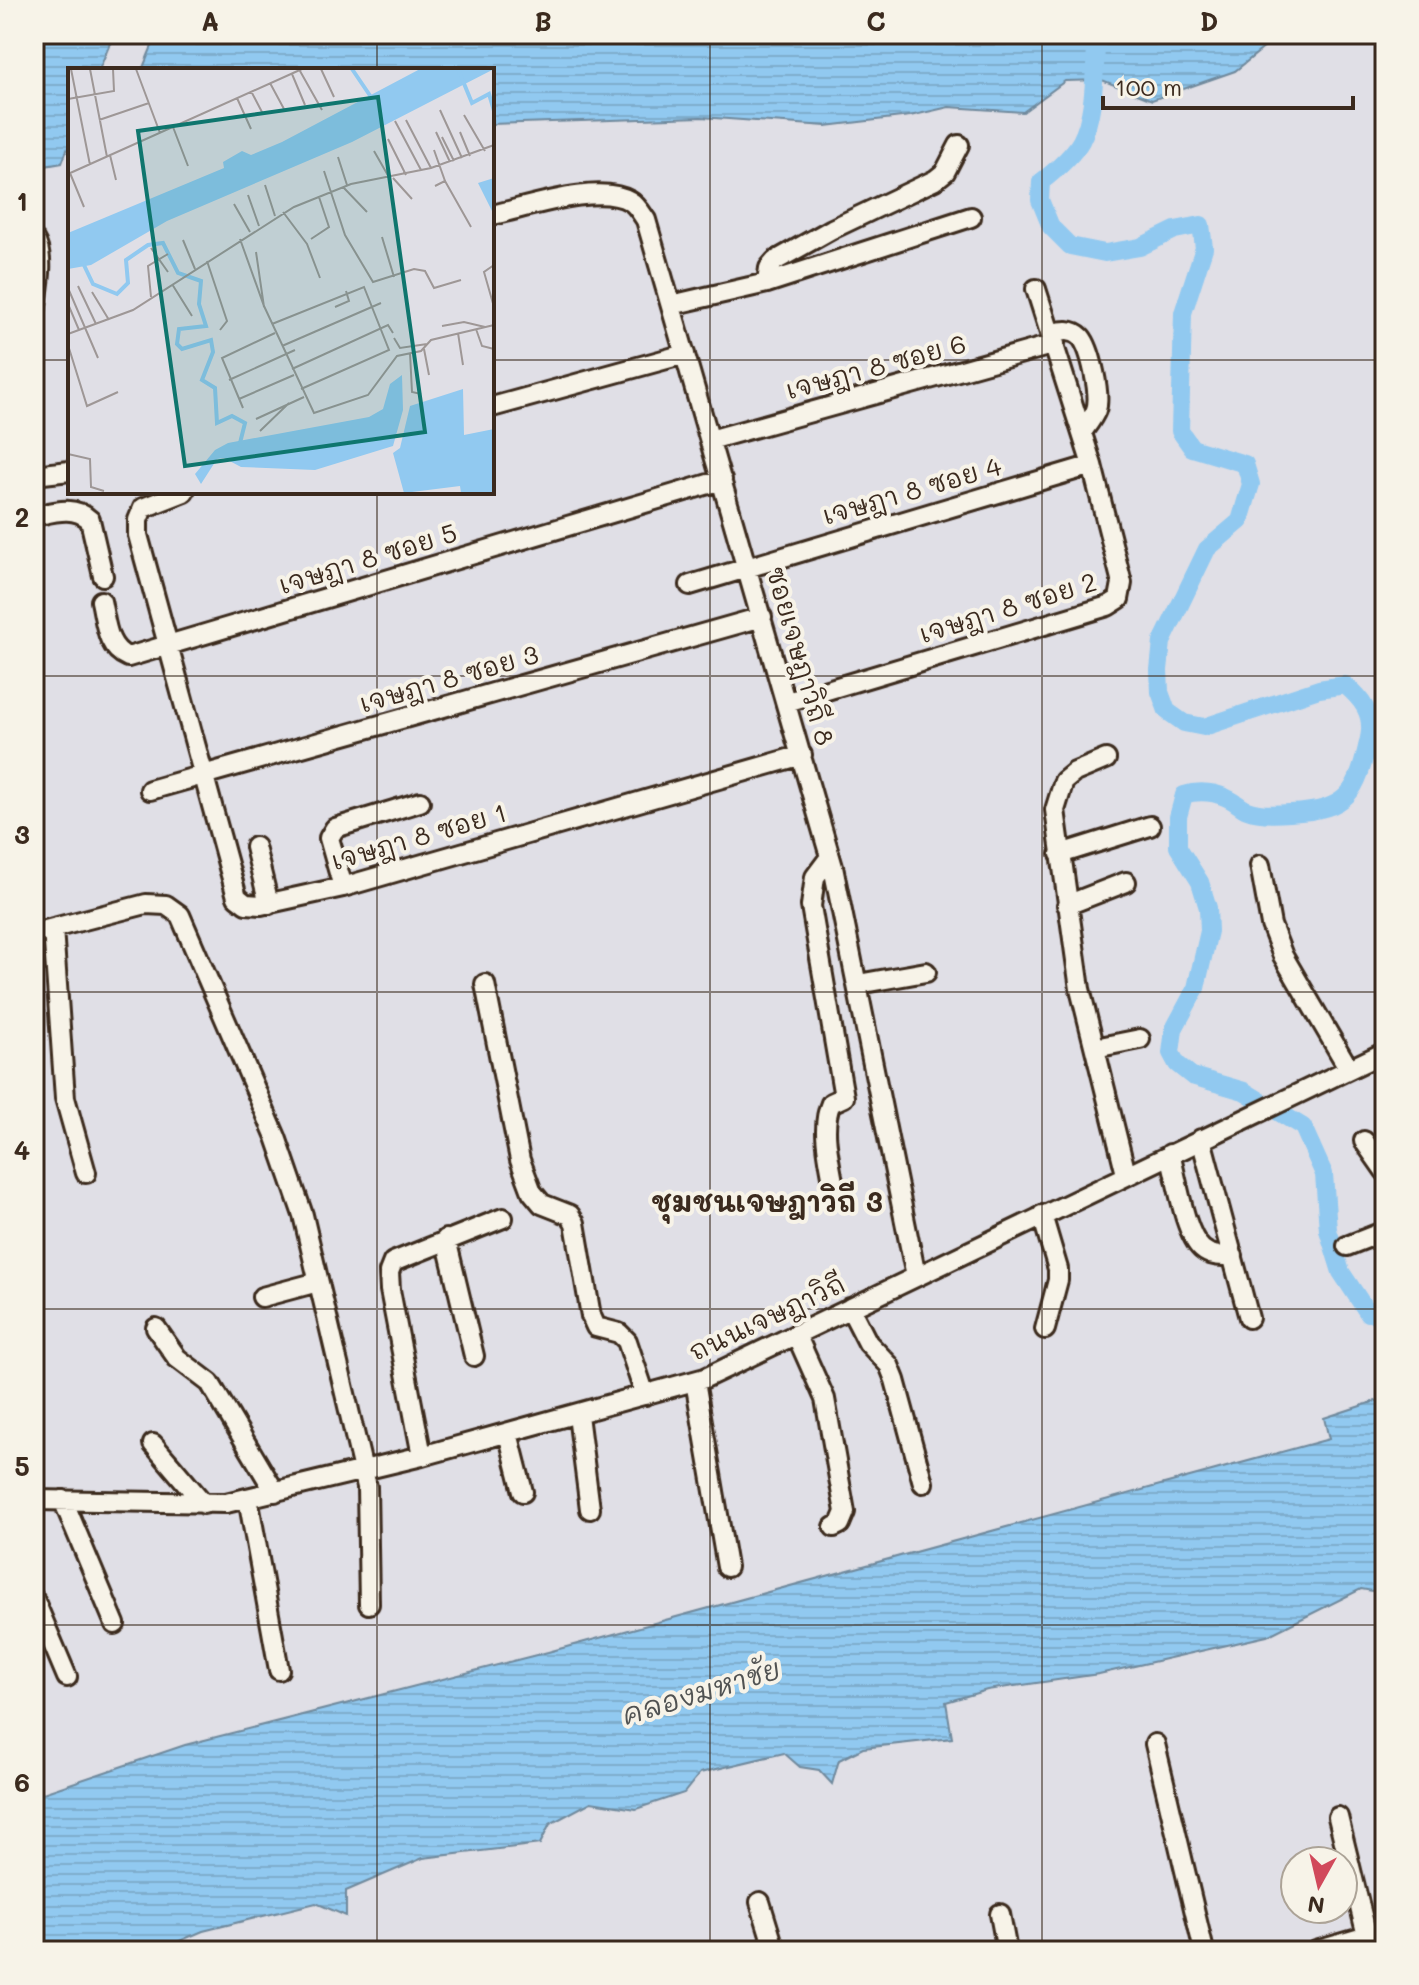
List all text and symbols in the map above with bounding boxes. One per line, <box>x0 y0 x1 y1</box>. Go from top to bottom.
text: A <box>201 4 219 38</box>
text: B <box>534 4 552 38</box>
text: C <box>866 4 886 38</box>
text: D <box>1200 4 1218 38</box>
scale bar <box>1103 60 1353 110</box>
inset map <box>68 68 494 494</box>
text: 100 m <box>1115 71 1182 102</box>
text: 1 <box>16 184 28 218</box>
street label: เจษฎา 8 ซอย 6 <box>782 326 970 407</box>
street label: เจษฎา 8 ซอย 4 <box>818 448 1005 533</box>
text: 2 <box>15 500 29 534</box>
street label: เจษฎา 8 ซอย 5 <box>275 515 461 602</box>
street label: ซอยเจษฎาวิถี 8 <box>758 562 843 749</box>
street label: เจษฎา 8 ซอย 2 <box>915 564 1101 651</box>
street label: เจษฎา 8 ซอย 3 <box>355 636 542 721</box>
street label: เจษฎา 8 ซอย 1 <box>327 795 511 878</box>
text: 3 <box>14 817 30 851</box>
text: 4 <box>14 1133 30 1167</box>
district label: ชุมชนเจษฎาวิถี 3 <box>651 1181 883 1224</box>
street label: ถนนเจษฎาวิถี <box>683 1266 850 1369</box>
text: 5 <box>14 1449 30 1483</box>
water label: คลองมหาชัย <box>617 1650 784 1732</box>
text: 6 <box>14 1765 30 1799</box>
north arrow <box>1279 1845 1359 1925</box>
text: N <box>1306 1890 1326 1921</box>

